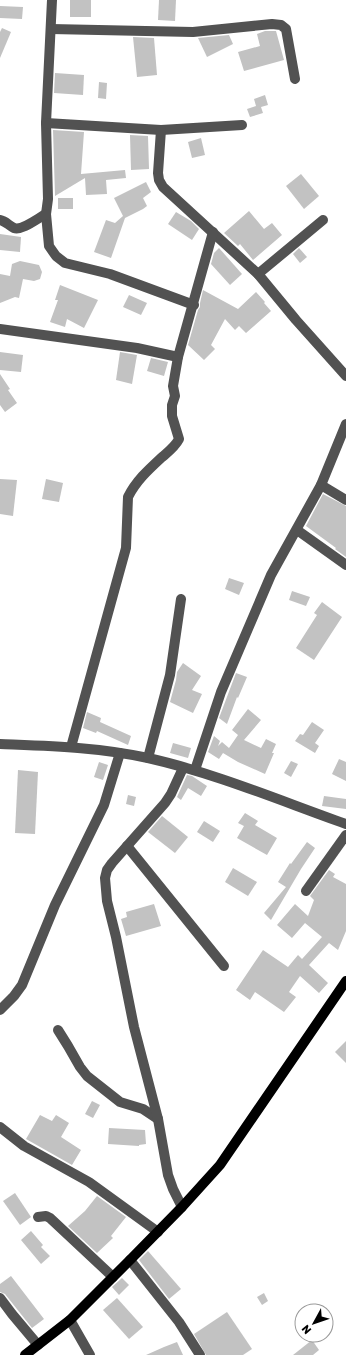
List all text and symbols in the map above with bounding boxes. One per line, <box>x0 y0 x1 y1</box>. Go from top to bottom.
north arrow <box>294 1303 334 1343</box>
text: N <box>299 1322 314 1336</box>

